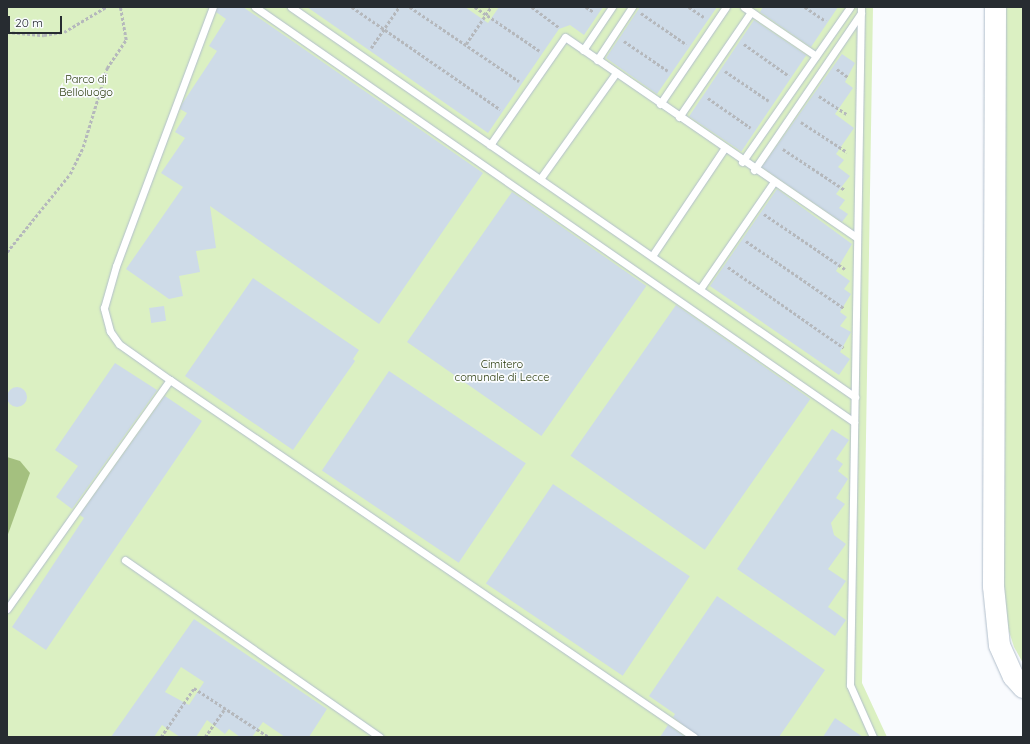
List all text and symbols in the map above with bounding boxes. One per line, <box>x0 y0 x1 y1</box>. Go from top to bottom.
scale bar <box>10 8 64 34</box>
text: 20 m <box>15 15 43 30</box>
park label: Parco di Belloluogo <box>59 73 113 99</box>
park label: Cimitero comunale di Lecce <box>455 358 549 384</box>

